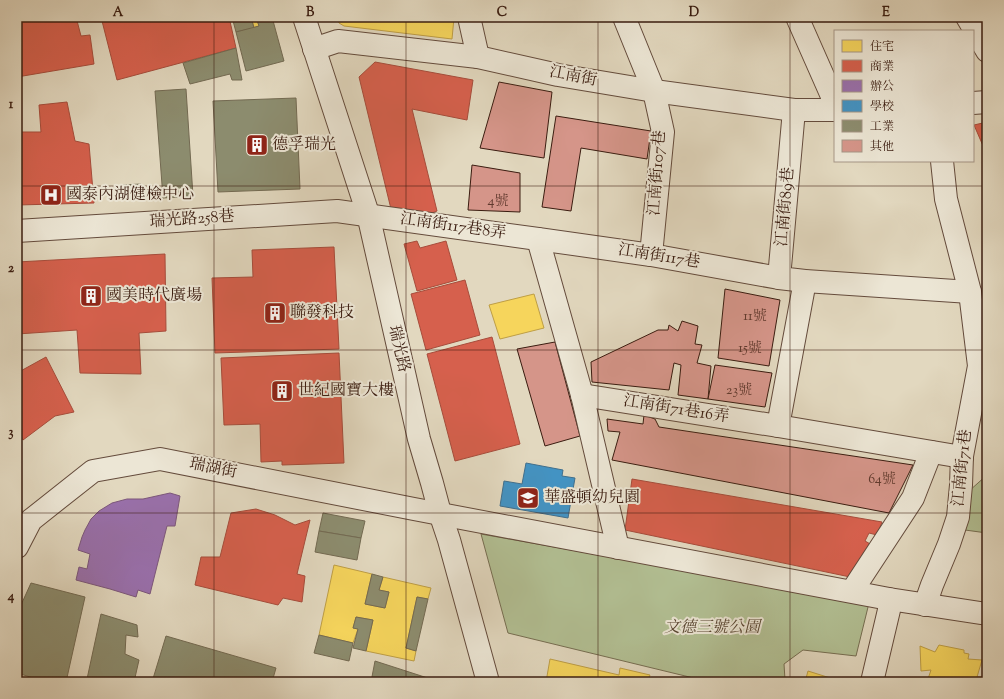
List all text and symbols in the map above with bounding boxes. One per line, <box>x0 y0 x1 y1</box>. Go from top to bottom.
text: A <box>113 4 124 22</box>
text: B <box>306 4 315 22</box>
text: C <box>497 4 507 22</box>
text: D <box>689 4 699 22</box>
text: E <box>882 4 890 22</box>
legend <box>834 30 974 162</box>
text: 住宅 <box>870 38 894 56</box>
text: 商業 <box>870 58 894 76</box>
street label: 江南街 <box>547 61 599 93</box>
text: 辦公 <box>870 78 894 96</box>
text: 1 <box>9 96 14 114</box>
text: 學校 <box>870 98 894 116</box>
text: 工業 <box>870 118 894 136</box>
street label: 江南街107巷 <box>644 129 672 217</box>
building icon: 德孚瑞光 <box>244 132 270 158</box>
place label: 德孚瑞光 <box>272 134 336 157</box>
text: 其他 <box>870 138 894 156</box>
street label: 江南街89巷 <box>771 166 801 248</box>
hospital icon: 國泰內湖健檢中心 <box>38 182 64 208</box>
place label: 國泰內湖健檢中心 <box>66 184 194 207</box>
house number: 4號 <box>487 192 509 212</box>
street label: 瑞光路258巷 <box>149 206 235 234</box>
street label: 江南街117巷8弄 <box>398 208 508 246</box>
street label: 江南街117巷 <box>616 239 702 275</box>
text: 2 <box>8 260 15 278</box>
building icon: 國美時代廣場 <box>78 283 104 309</box>
place label: 國美時代廣場 <box>106 285 202 308</box>
building icon: 聯發科技 <box>262 300 288 326</box>
place label: 聯發科技 <box>290 302 354 325</box>
house number: 11號 <box>743 307 767 327</box>
street label: 瑞光路 <box>381 323 415 375</box>
house number: 15號 <box>738 339 762 359</box>
building icon: 世紀國寶大樓 <box>269 378 295 404</box>
place label: 世紀國寶大樓 <box>298 380 394 403</box>
house number: 23號 <box>726 381 752 401</box>
street label: 江南街71巷16弄 <box>621 390 731 430</box>
text: 3 <box>8 424 14 442</box>
street label: 江南街71巷 <box>948 428 978 508</box>
street label: 瑞湖街 <box>187 453 239 485</box>
house number: 64號 <box>868 470 896 490</box>
school or university icon: 華盛頓幼兒園 <box>515 485 541 511</box>
place label: 華盛頓幼兒園 <box>544 487 640 510</box>
text: 4 <box>7 588 15 606</box>
park label: 文德三號公園 <box>664 617 763 640</box>

